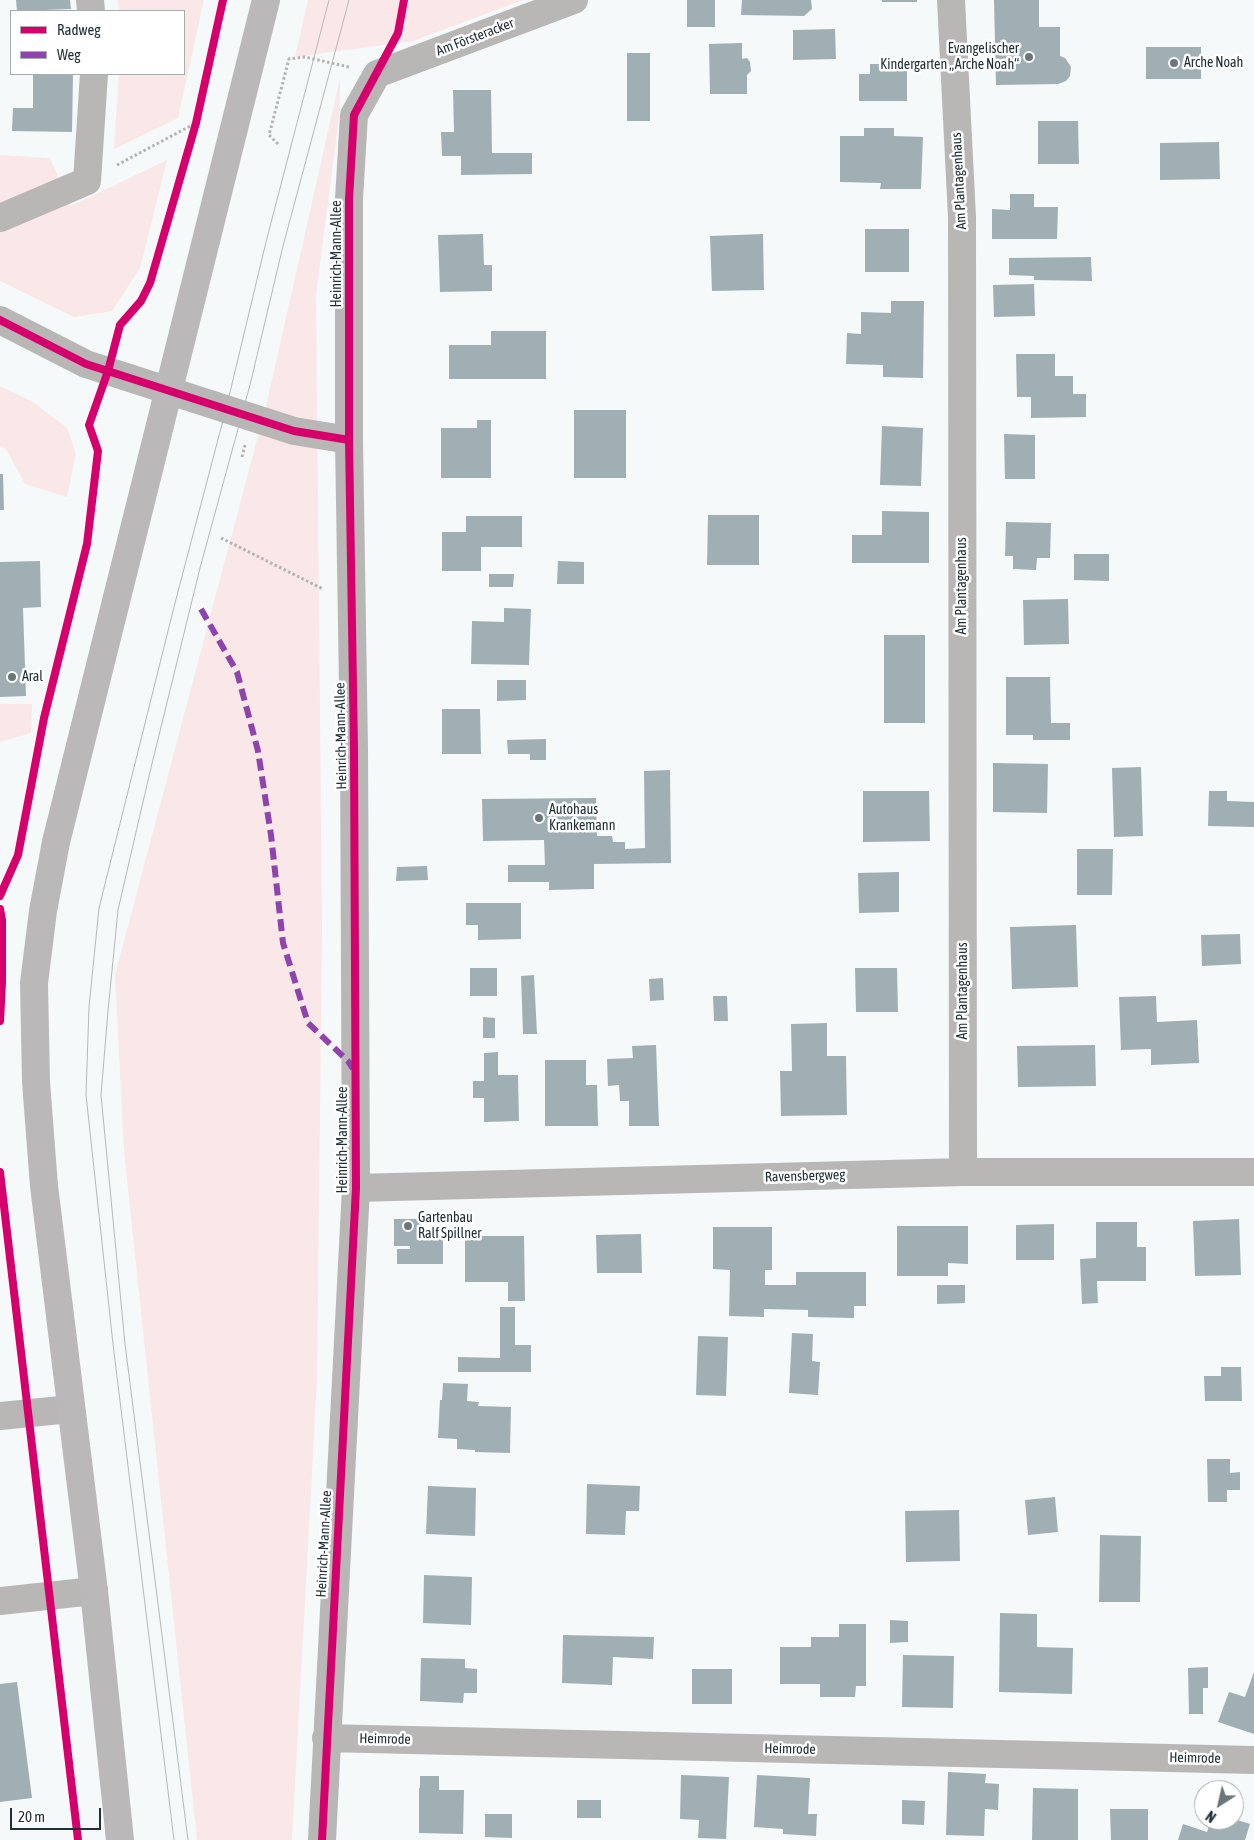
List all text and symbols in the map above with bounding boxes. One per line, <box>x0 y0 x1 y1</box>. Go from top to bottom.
legend <box>10 10 185 75</box>
street label: Am Försteracker <box>434 14 516 60</box>
text: Radweg <box>57 21 101 38</box>
place label: Evangelischer Kindergarten „Arche Noah“ <box>880 41 1019 74</box>
text: Weg <box>57 46 81 63</box>
marker: Evangelischer Kindergarten „Arche Noah“ <box>1023 51 1035 63</box>
place label: Arche Noah <box>1184 55 1243 71</box>
marker: Arche Noah <box>1168 57 1180 69</box>
street label: Am Plantagenhaus <box>948 132 970 230</box>
street label: Heinrich-Mann-Allee <box>329 200 345 308</box>
street label: Am Plantagenhaus <box>954 537 970 635</box>
place label: Aral <box>22 669 43 685</box>
marker: Aral <box>6 671 18 683</box>
street label: Heinrich-Mann-Allee <box>332 682 350 790</box>
place label: Autohaus Krankemann <box>549 802 615 834</box>
marker: Autohaus Krankemann <box>533 812 545 824</box>
street label: Am Plantagenhaus <box>955 942 971 1040</box>
street label: Heinrich-Mann-Allee <box>335 1086 351 1194</box>
street label: Ravensbergweg <box>764 1166 846 1186</box>
place label: Gartenbau Ralf Spillner <box>418 1210 481 1242</box>
marker: Gartenbau Ralf Spillner <box>402 1220 414 1232</box>
street label: Heinrich-Mann-Allee <box>313 1490 335 1598</box>
street label: Heimrode <box>359 1730 411 1748</box>
street label: Heimrode <box>764 1740 816 1758</box>
street label: Heimrode <box>1169 1749 1221 1767</box>
north arrow <box>1194 1780 1244 1830</box>
scale bar <box>12 1798 104 1830</box>
text: 20 m <box>18 1808 45 1825</box>
text: N <box>1203 1808 1219 1825</box>

